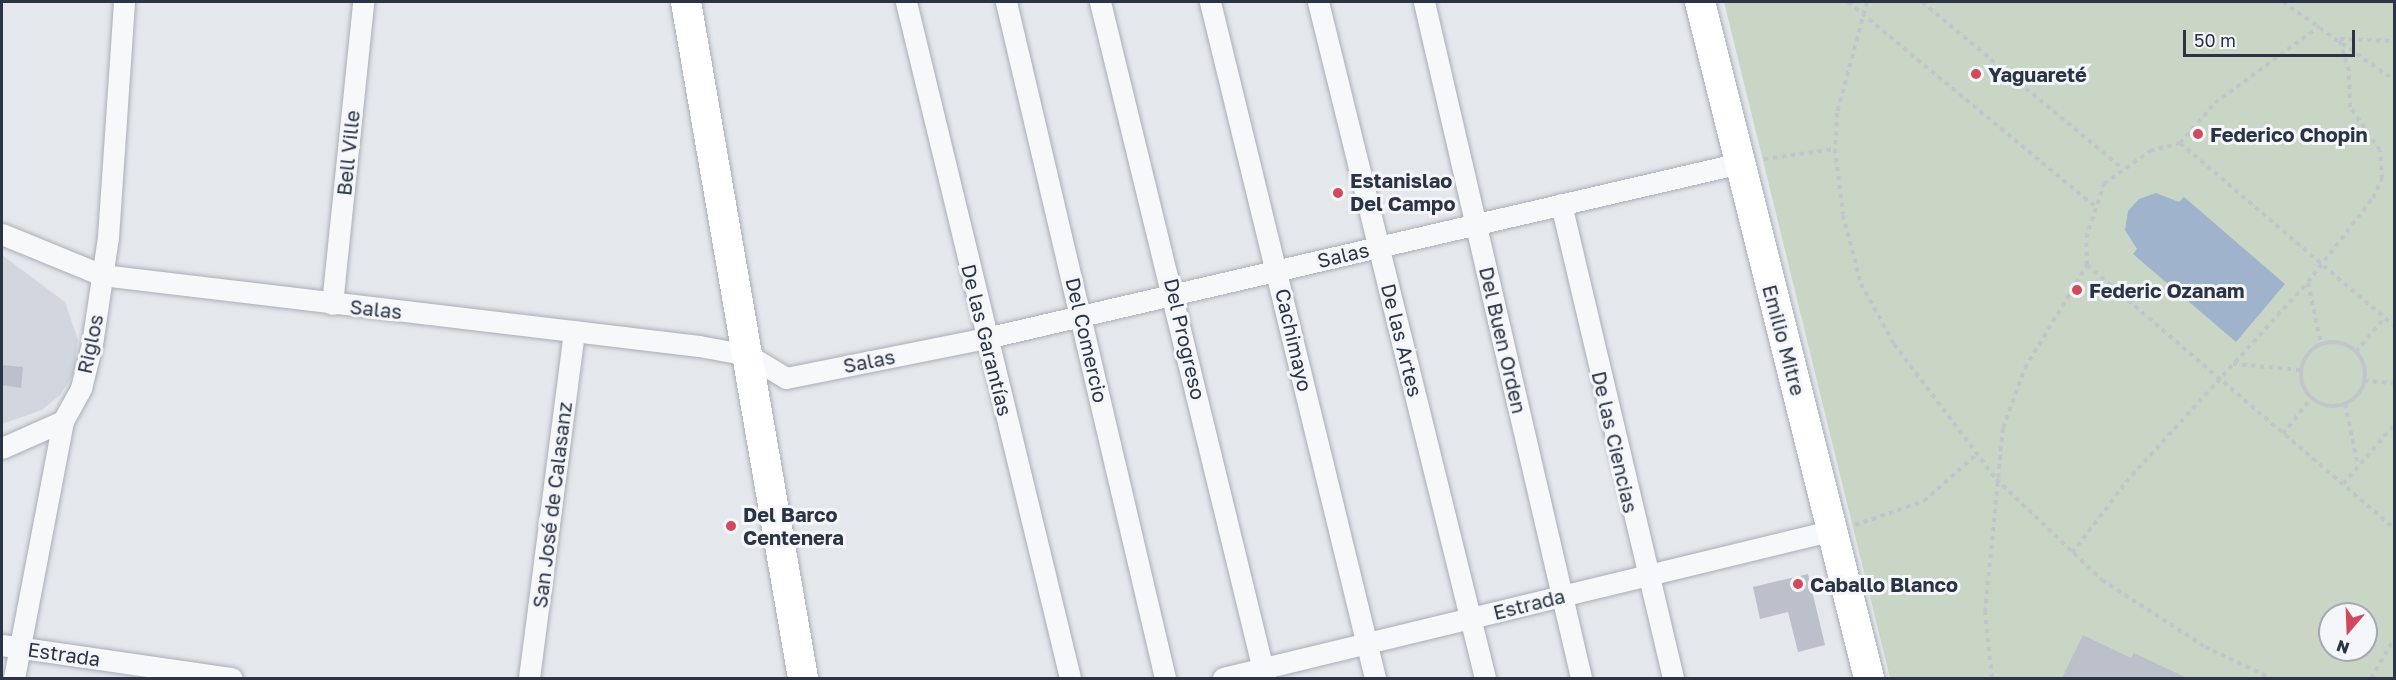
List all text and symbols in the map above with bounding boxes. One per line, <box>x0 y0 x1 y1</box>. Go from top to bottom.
scale bar <box>2186 18 2358 56</box>
text: 50 m <box>2194 29 2236 51</box>
place label: Yaguareté <box>1988 62 2087 86</box>
marker: Yaguareté <box>1969 67 1983 81</box>
street label: Bell Ville <box>332 109 364 197</box>
place label: Federico Chopin <box>2210 122 2368 146</box>
marker: Federico Chopin <box>2191 127 2205 141</box>
place label: Estanislao Del Campo <box>1350 169 1455 216</box>
marker: Estanislao Del Campo <box>1331 186 1345 200</box>
street label: Salas <box>1315 237 1371 273</box>
street label: De las Garantías <box>957 262 1017 418</box>
street label: Del Buen Orden <box>1474 264 1532 416</box>
street label: Del Comercio <box>1061 275 1113 405</box>
street label: Del Progreso <box>1159 276 1211 402</box>
place label: Federic Ozanam <box>2089 278 2245 302</box>
street label: De las Artes <box>1376 281 1428 399</box>
street label: Emilio Mitre <box>1758 282 1810 398</box>
marker: Federic Ozanam <box>2070 283 2084 297</box>
street label: Cachimayo <box>1271 286 1317 394</box>
street label: Salas <box>349 294 403 324</box>
street label: Riglos <box>72 312 108 376</box>
street label: Salas <box>841 344 897 378</box>
street label: De las Ciencias <box>1587 369 1643 515</box>
street label: San José de Calasanz <box>527 401 577 609</box>
place label: Del Barco Centenera <box>743 502 844 549</box>
marker: Del Barco Centenera <box>724 519 738 533</box>
place label: Caballo Blanco <box>1810 572 1958 596</box>
marker: Caballo Blanco <box>1791 577 1805 591</box>
street label: Estrada <box>1491 583 1567 625</box>
north arrow <box>2318 602 2378 662</box>
text: N <box>2334 636 2352 659</box>
street label: Estrada <box>26 637 102 671</box>

